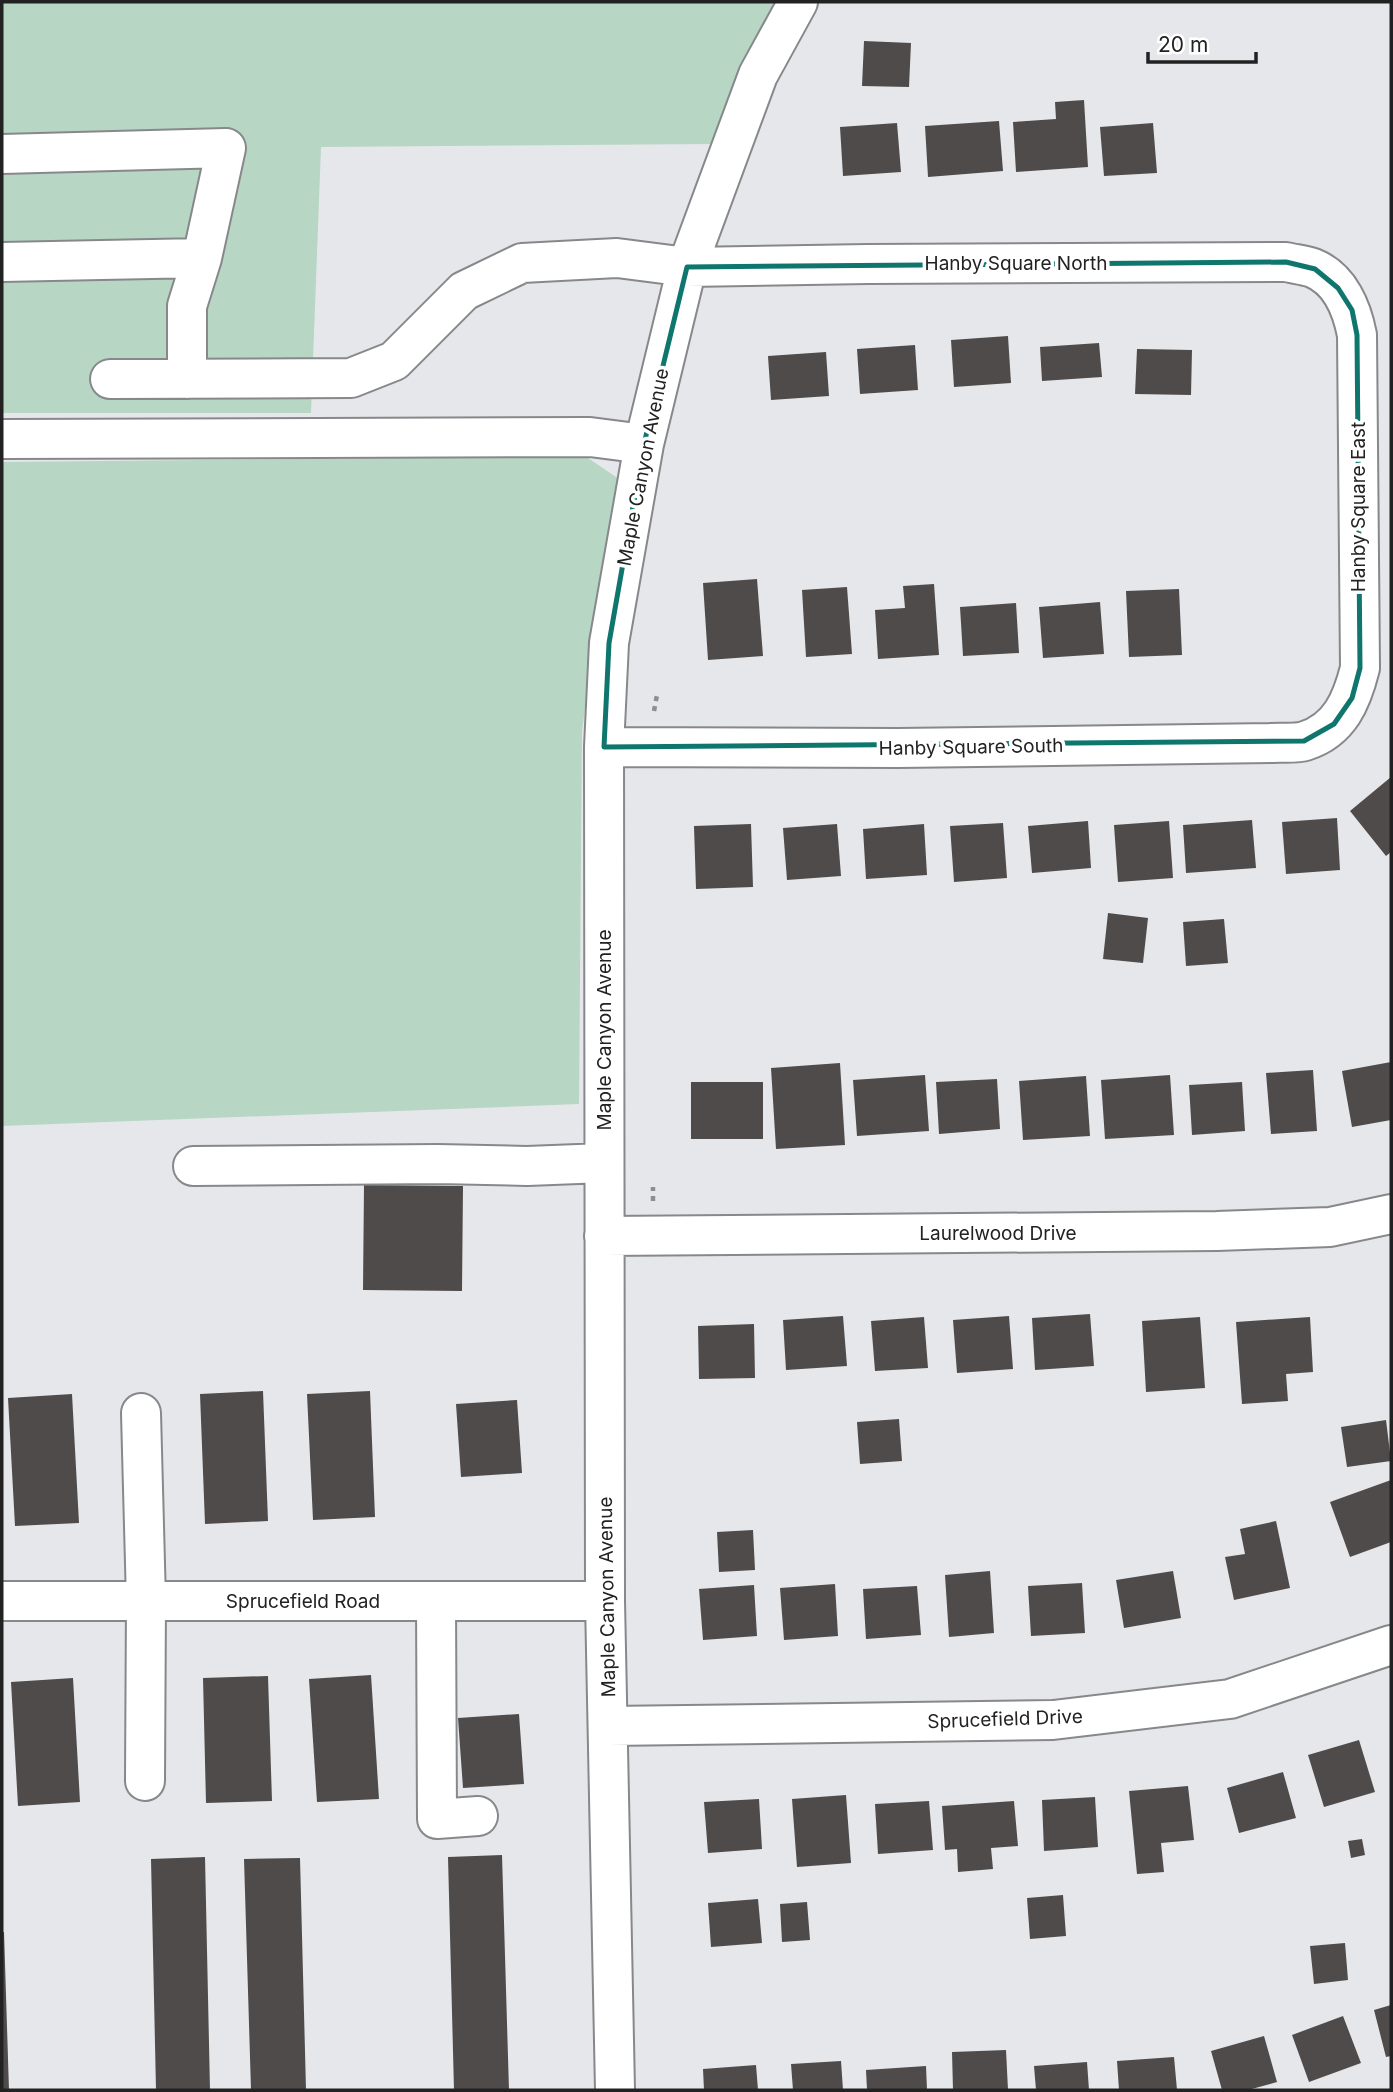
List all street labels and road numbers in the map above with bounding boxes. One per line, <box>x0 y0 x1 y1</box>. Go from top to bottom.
street label: Hanby Square North <box>925 252 1107 275</box>
street label: Maple Canyon Avenue <box>613 366 673 568</box>
street label: Hanby Square East <box>1347 422 1370 592</box>
street label: Hanby Square South <box>879 734 1063 760</box>
street label: Maple Canyon Avenue <box>593 930 616 1131</box>
street label: Laurelwood Drive <box>919 1222 1077 1245</box>
street label: Maple Canyon Avenue <box>594 1496 620 1698</box>
street label: Sprucefield Road <box>226 1590 380 1613</box>
street label: Sprucefield Drive <box>927 1705 1083 1733</box>

